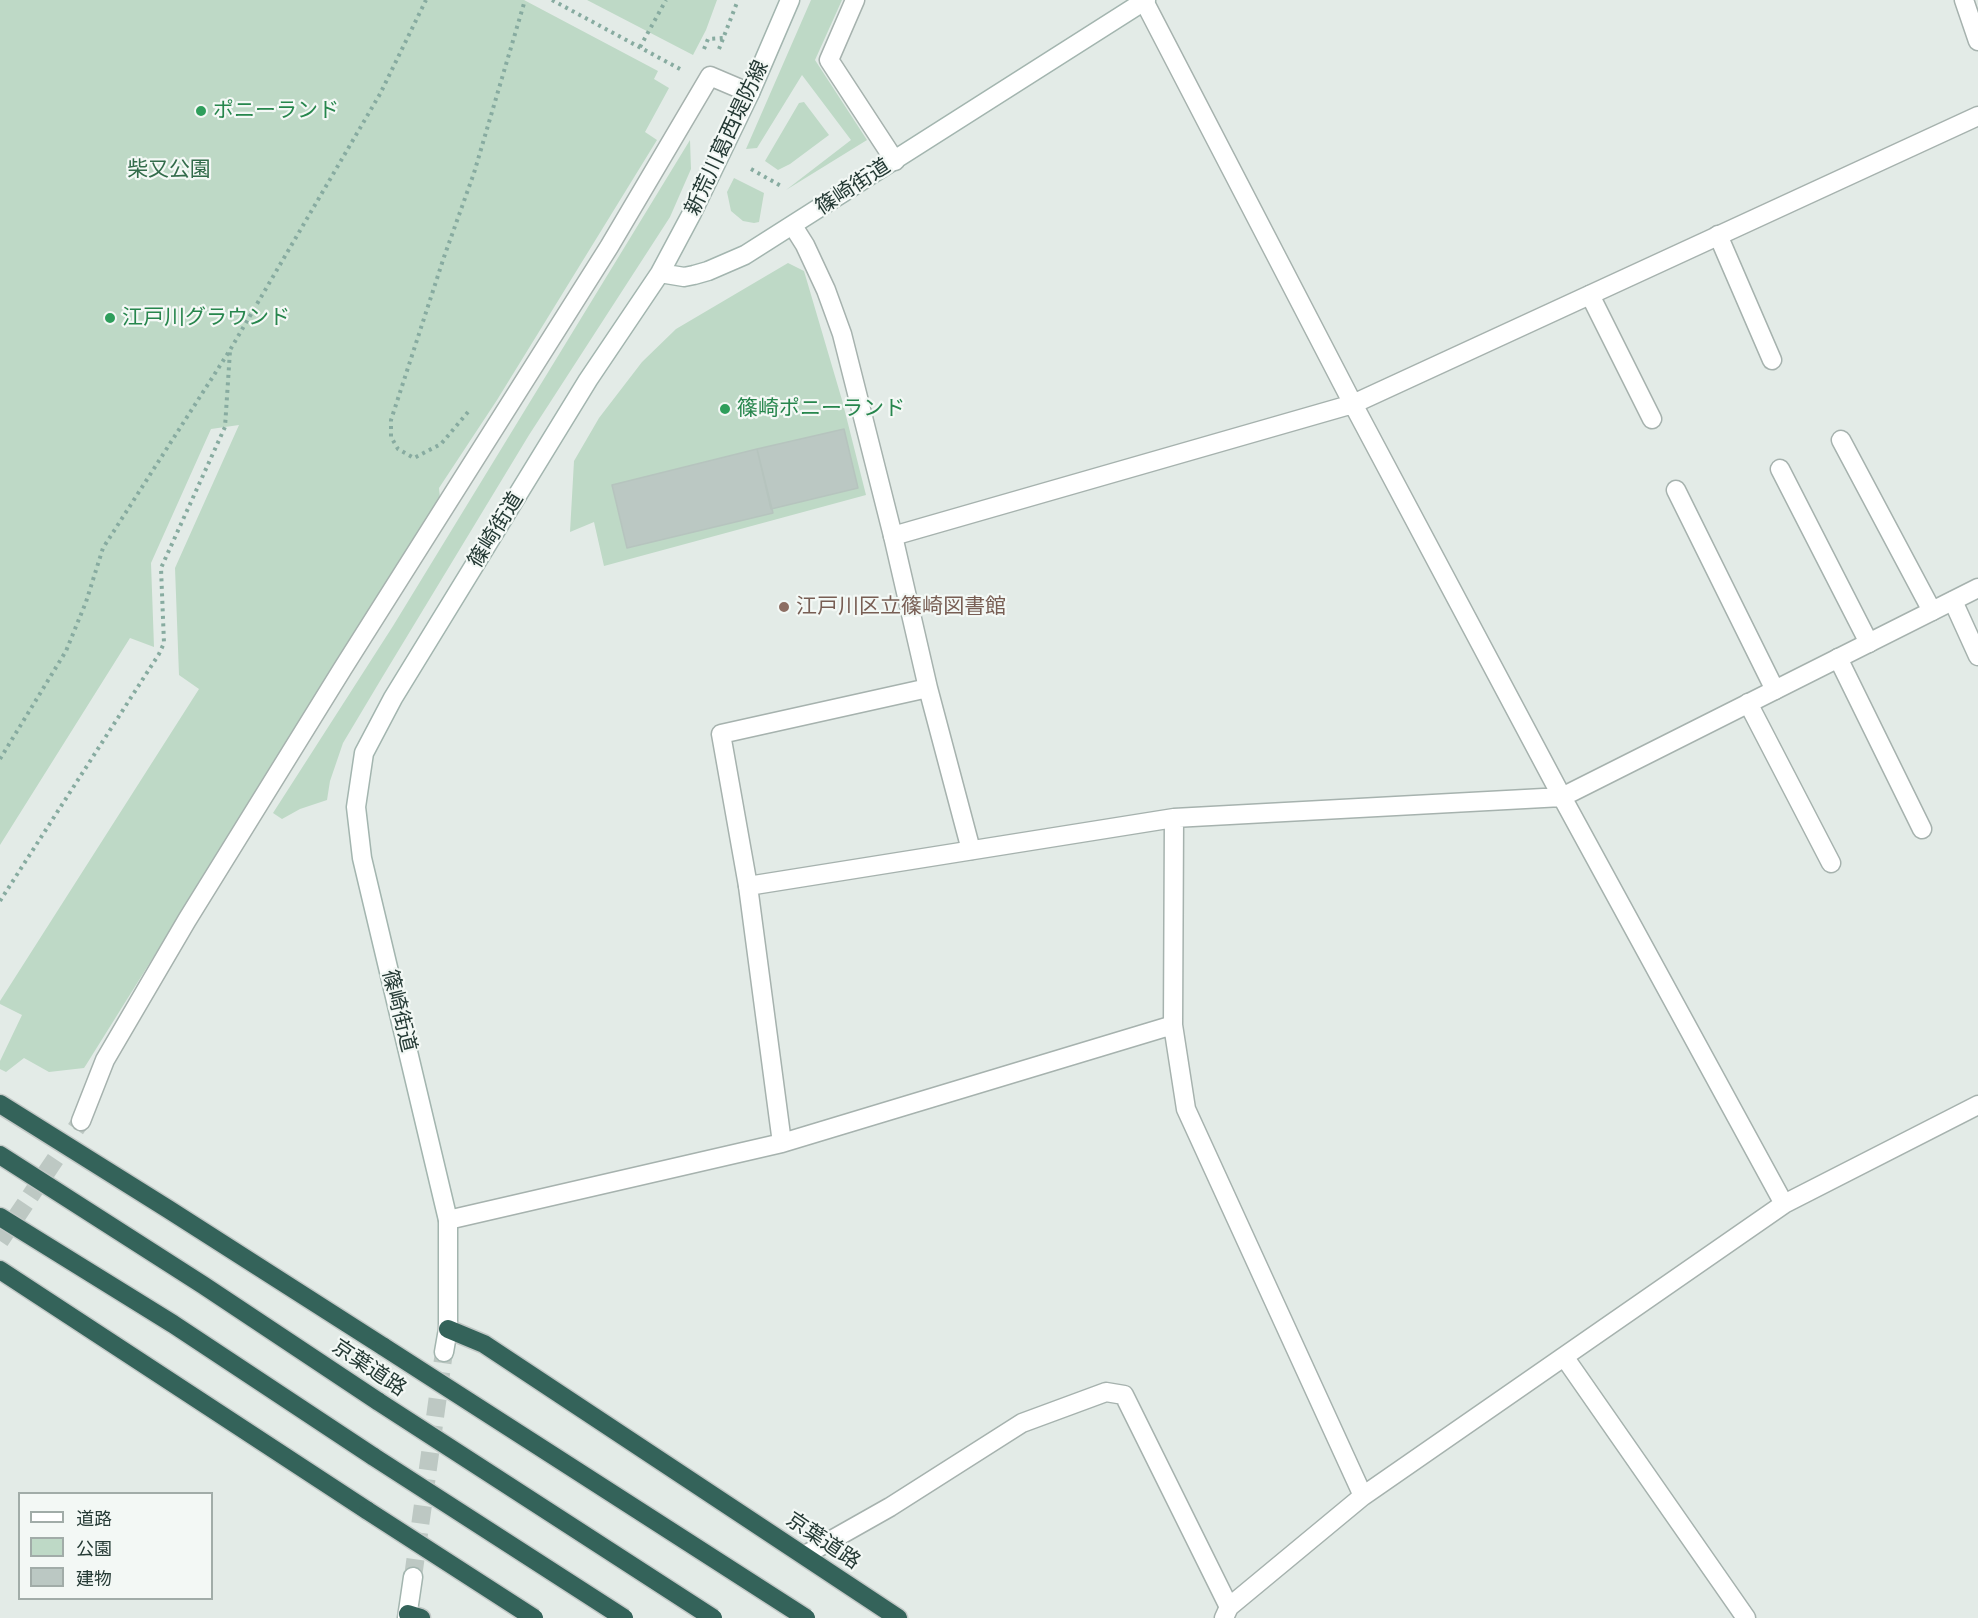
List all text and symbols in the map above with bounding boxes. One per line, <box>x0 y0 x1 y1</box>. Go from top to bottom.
street label: 新荒川葛西堤防線 <box>680 57 774 219</box>
place label: ポニーランド <box>213 98 339 124</box>
marker: ポニーランド <box>194 104 208 118</box>
street label: 篠崎街道 <box>811 154 895 220</box>
park label: 柴又公園 <box>127 157 211 183</box>
place label: 江戸川グラウンド <box>122 305 290 331</box>
marker: 江戸川グラウンド <box>103 311 117 325</box>
place label: 篠崎ポニーランド <box>737 396 905 422</box>
marker: 篠崎ポニーランド <box>718 402 732 416</box>
street label: 篠崎街道 <box>463 488 529 572</box>
place label: 江戸川区立篠崎図書館 <box>796 594 1006 620</box>
marker: 江戸川区立篠崎図書館 <box>777 600 791 614</box>
street label: 篠崎街道 <box>377 967 421 1055</box>
street label: 京葉道路 <box>327 1334 411 1402</box>
legend <box>18 1492 213 1600</box>
street label: 京葉道路 <box>781 1507 865 1575</box>
text: 道路 <box>76 1508 112 1530</box>
text: 公園 <box>76 1538 112 1560</box>
text: 建物 <box>76 1568 112 1590</box>

